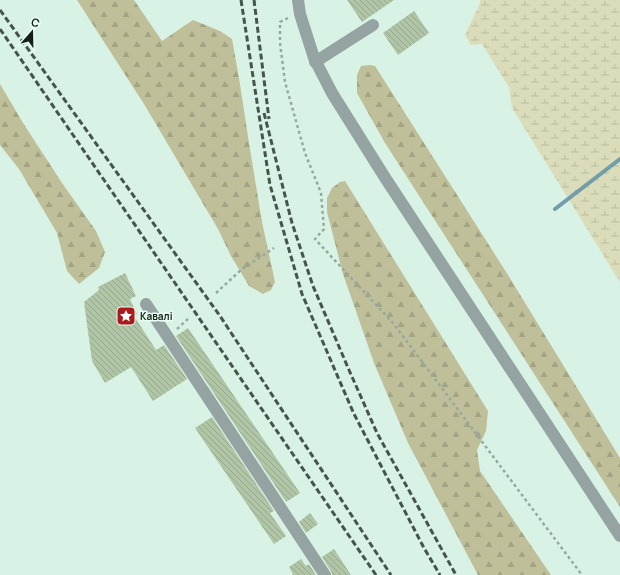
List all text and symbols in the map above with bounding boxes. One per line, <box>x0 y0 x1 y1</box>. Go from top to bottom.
north arrow <box>12 12 52 52</box>
text: С <box>29 14 42 31</box>
place icon: Кавалі <box>115 305 137 327</box>
place label: Кавалі <box>140 309 172 323</box>

